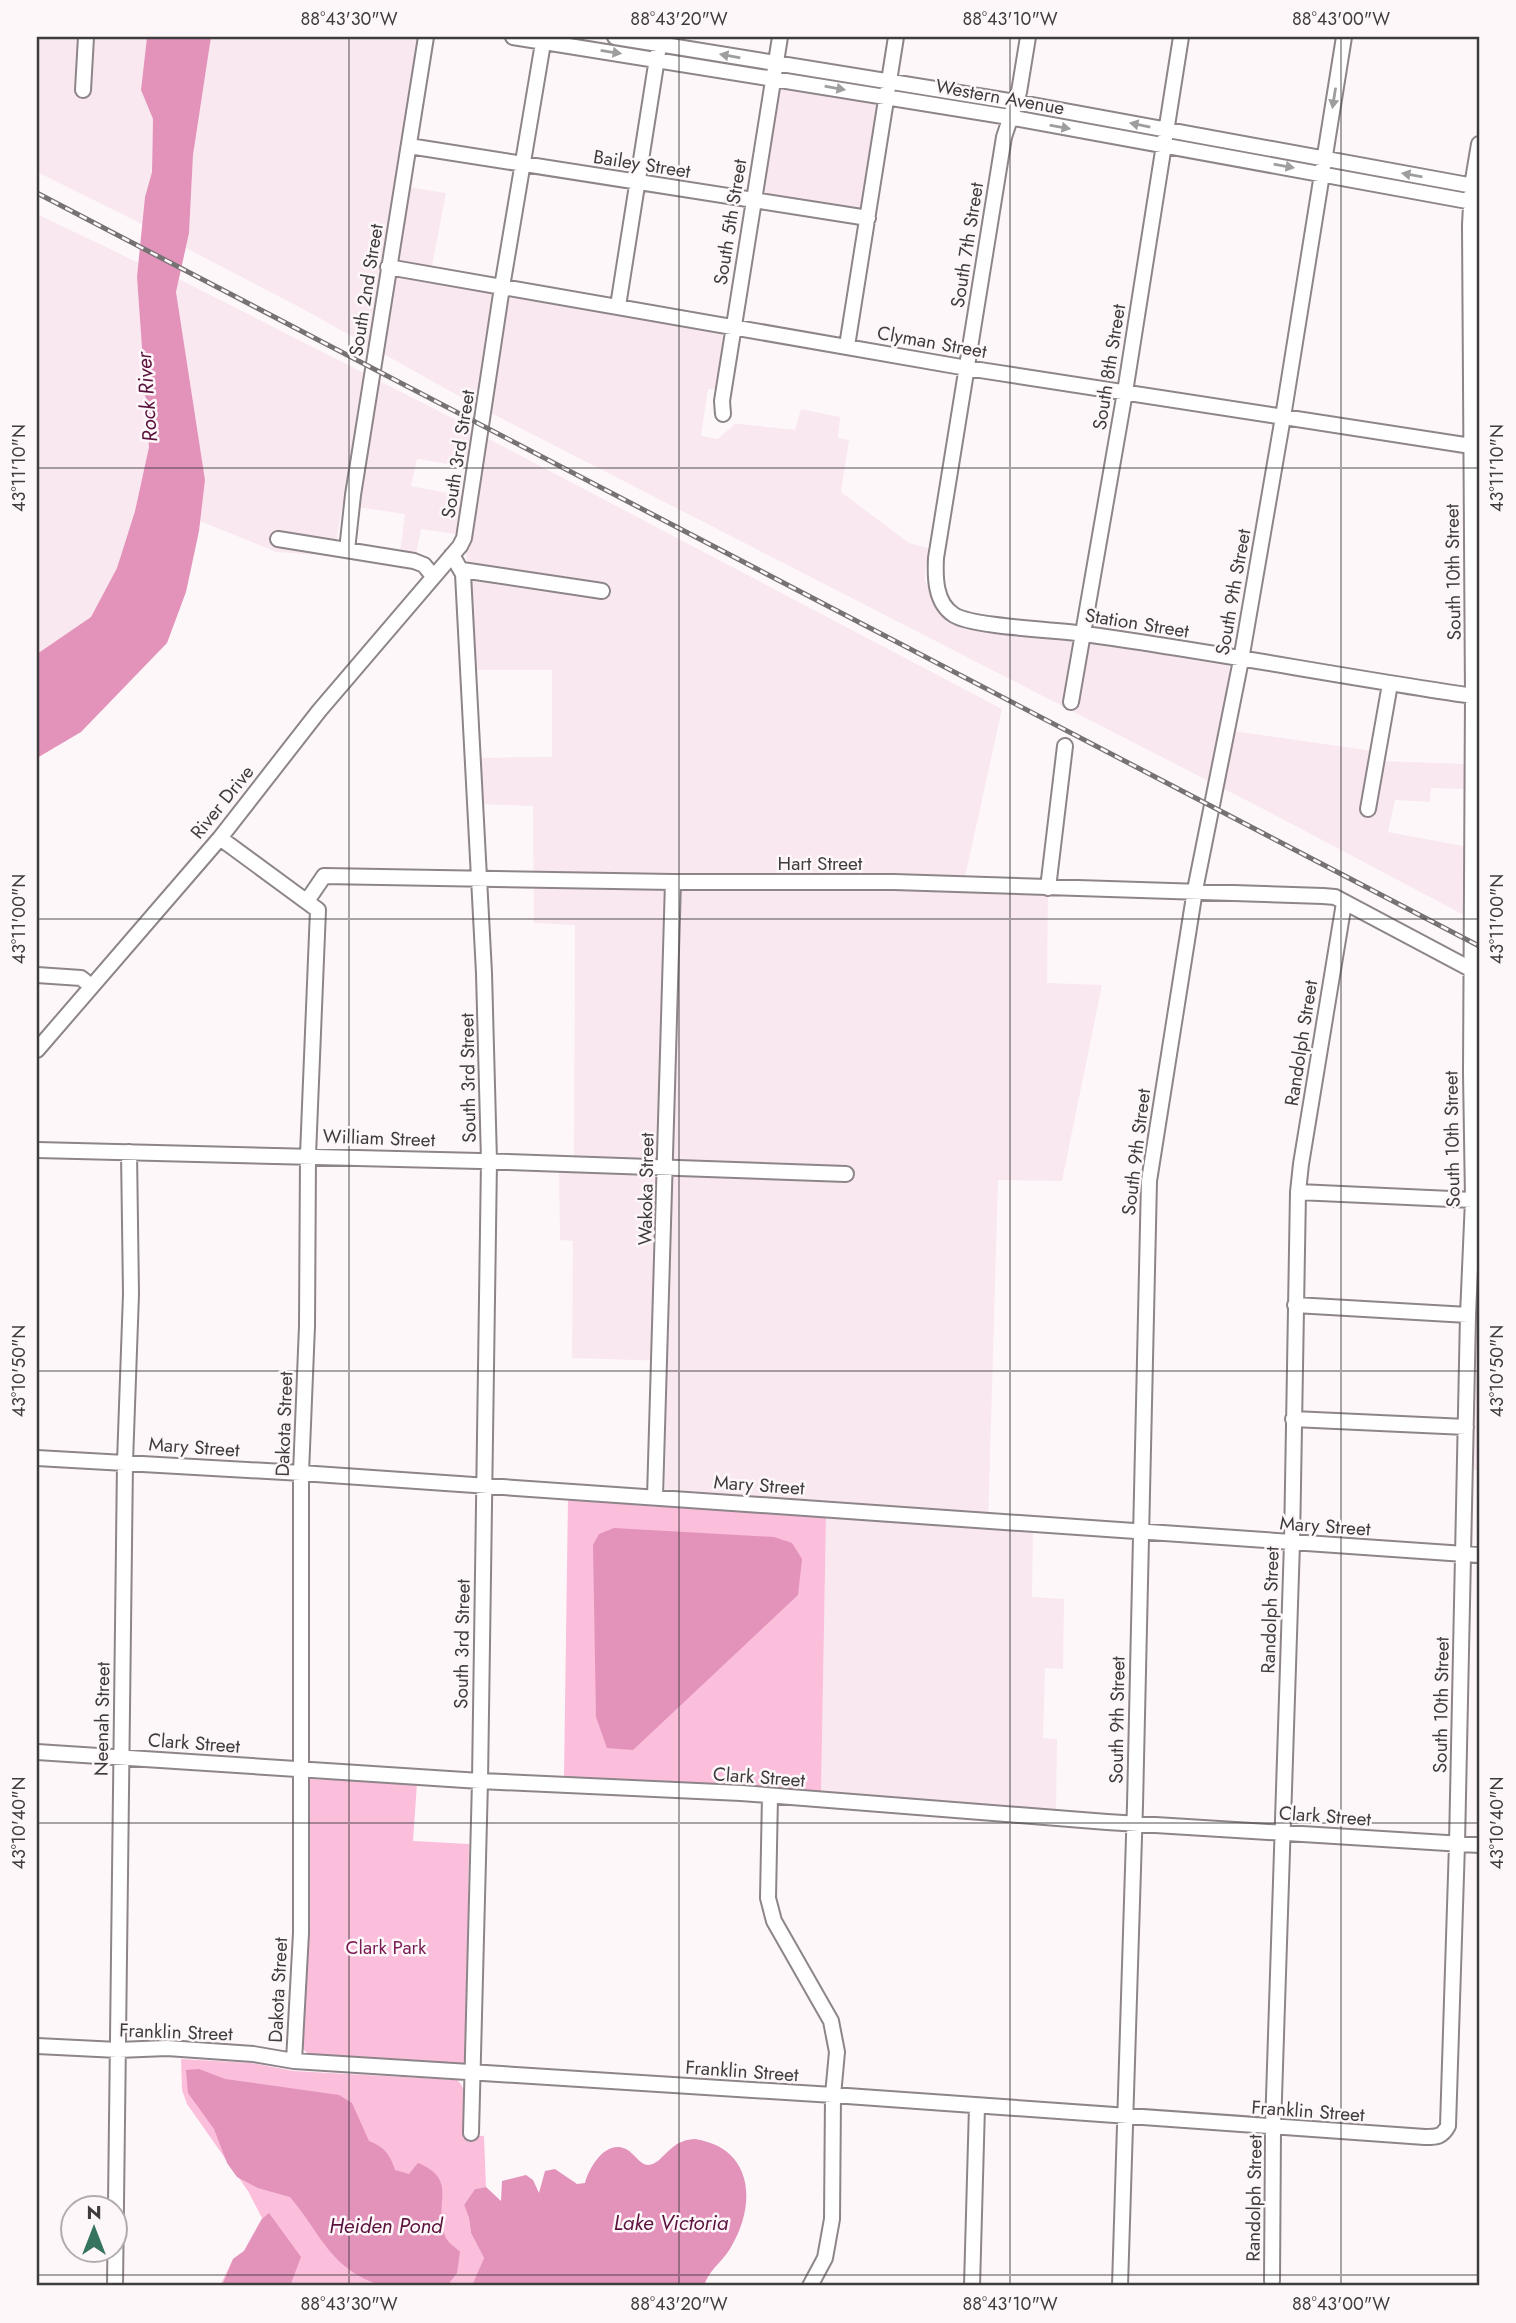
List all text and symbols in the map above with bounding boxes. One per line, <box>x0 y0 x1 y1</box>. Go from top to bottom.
text: 88°43'30"W <box>301 6 398 32</box>
text: 88°43'20"W <box>630 6 728 32</box>
text: 88°43'10"W <box>962 6 1058 32</box>
text: 88°43'00"W <box>1292 6 1390 32</box>
one-way arrow <box>600 47 622 58</box>
one-way arrow <box>719 50 741 61</box>
street label: Western Avenue <box>933 72 1067 122</box>
one-way arrow <box>824 83 846 94</box>
one-way arrow <box>1328 87 1339 109</box>
one-way arrow <box>1129 120 1151 131</box>
one-way arrow <box>1049 121 1071 132</box>
street label: Bailey Street <box>592 143 693 185</box>
street label: South 5th Street <box>707 157 753 287</box>
one-way arrow <box>1273 161 1295 172</box>
one-way arrow <box>1401 169 1423 180</box>
street label: South 7th Street <box>944 180 990 310</box>
street label: South 2nd Street <box>342 221 390 358</box>
street label: South 8th Street <box>1086 302 1132 432</box>
street label: Clyman Street <box>875 319 989 365</box>
water label: Rock River <box>129 350 165 443</box>
street label: South 3rd Street <box>435 387 482 520</box>
text: 43°11'10"N <box>6 424 32 512</box>
text: 43°11'10"N <box>1484 424 1510 512</box>
street label: South 10th Street <box>1438 503 1468 640</box>
street label: South 9th Street <box>1209 526 1257 657</box>
street label: Station Street <box>1083 601 1191 645</box>
street label: River Drive <box>184 759 260 845</box>
street label: Hart Street <box>778 850 863 877</box>
text: 43°11'00"N <box>6 874 32 964</box>
text: 43°11'00"N <box>1484 874 1510 964</box>
street label: Randolph Street <box>1278 978 1324 1108</box>
street label: South 3rd Street <box>453 1012 483 1143</box>
street label: South 10th Street <box>1437 1070 1467 1207</box>
street label: South 9th Street <box>1115 1087 1157 1217</box>
street label: William Street <box>322 1123 436 1153</box>
street label: Wakoka Street <box>632 1132 660 1246</box>
text: 43°10'50"N <box>6 1325 32 1417</box>
text: 43°10'50"N <box>1484 1325 1510 1417</box>
street label: Dakota Street <box>269 1371 299 1477</box>
street label: Mary Street <box>148 1430 241 1464</box>
street label: Mary Street <box>713 1468 806 1502</box>
street label: Mary Street <box>1279 1509 1372 1543</box>
street label: Randolph Street <box>1254 1546 1286 1674</box>
street label: South 3rd Street <box>447 1578 477 1709</box>
street label: South 10th Street <box>1426 1636 1456 1773</box>
street label: South 9th Street <box>1102 1656 1132 1784</box>
street label: Neenah Street <box>88 1661 117 1776</box>
street label: Clark Street <box>147 1726 241 1760</box>
street label: Clark Street <box>712 1760 806 1794</box>
text: 43°10'40"N <box>6 1777 32 1869</box>
text: 43°10'40"N <box>1484 1777 1510 1869</box>
street label: Clark Street <box>1278 1799 1372 1833</box>
park label: Clark Park <box>346 1934 427 1961</box>
street label: Dakota Street <box>262 1936 294 2043</box>
street label: Franklin Street <box>119 2017 234 2047</box>
street label: Franklin Street <box>684 2054 800 2088</box>
street label: Franklin Street <box>1250 2094 1366 2128</box>
street label: Randolph Street <box>1239 2134 1269 2262</box>
north arrow <box>60 2194 130 2264</box>
text: N <box>86 2199 102 2226</box>
water label: Lake Victoria <box>614 2208 729 2238</box>
water label: Heiden Pond <box>329 2211 444 2241</box>
text: 88°43'30"W <box>301 2291 398 2317</box>
text: 88°43'20"W <box>630 2291 728 2317</box>
text: 88°43'10"W <box>962 2291 1058 2317</box>
text: 88°43'00"W <box>1292 2291 1390 2317</box>

